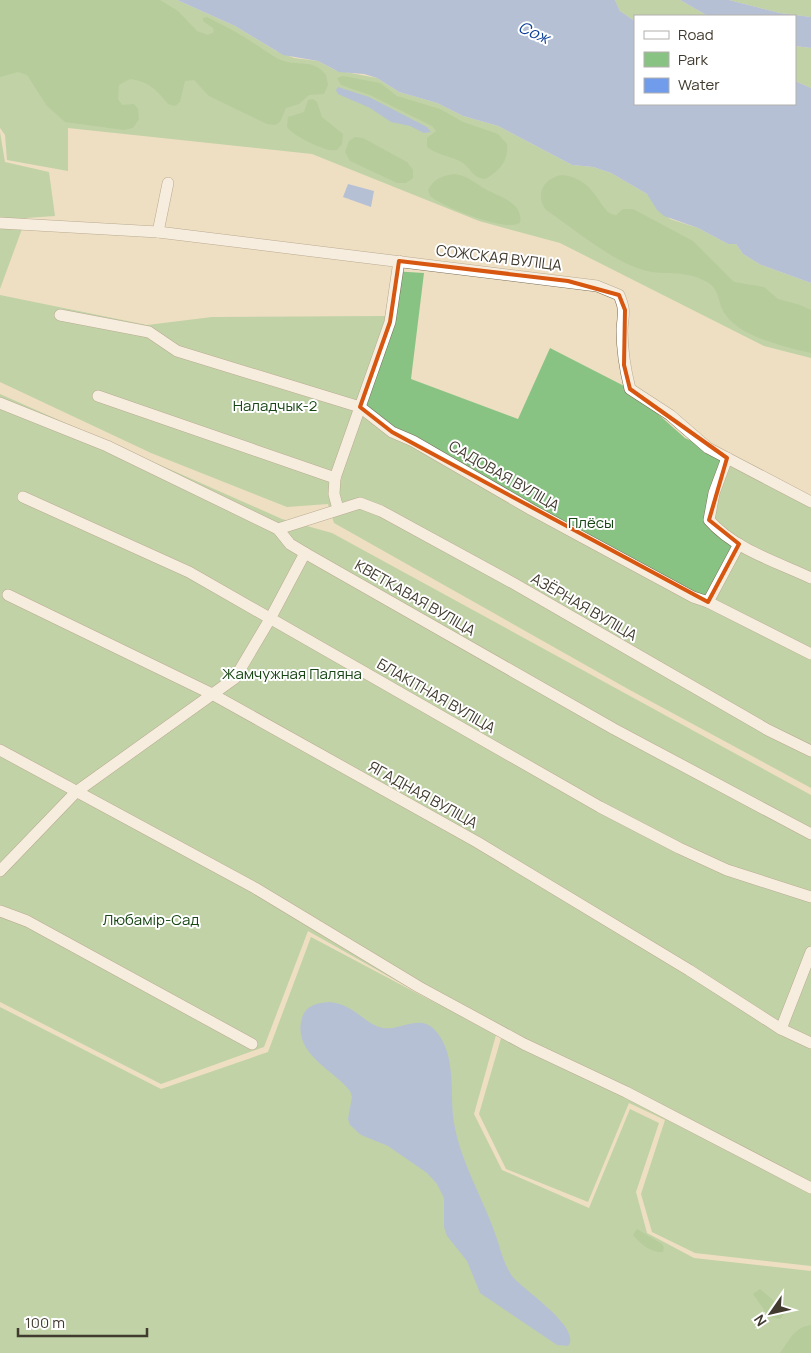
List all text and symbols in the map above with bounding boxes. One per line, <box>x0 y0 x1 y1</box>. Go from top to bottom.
water label: Сож <box>515 15 556 50</box>
legend <box>634 15 796 105</box>
text: Road <box>678 24 714 45</box>
text: Park <box>678 49 708 70</box>
text: Water <box>678 74 720 95</box>
street label: СОЖСКАЯ ВУЛІЦА <box>435 239 564 276</box>
park label: Наладчык-2 <box>233 395 317 416</box>
street label: САДОВАЯ ВУЛІЦА <box>445 435 564 516</box>
park label: Плёсы <box>568 512 614 533</box>
street label: КВЕТКАВАЯ ВУЛІЦА <box>351 554 480 641</box>
street label: АЗЁРНАЯ ВУЛІЦА <box>527 568 642 646</box>
street label: БЛАКІТНАЯ ВУЛІЦА <box>373 653 500 738</box>
park label: Жамчужная Паляна <box>222 663 362 684</box>
street label: ЯГАДНАЯ ВУЛІЦА <box>365 756 482 833</box>
park label: Любамір-Сад <box>103 909 199 930</box>
north arrow <box>746 1288 796 1338</box>
scale bar <box>18 1306 146 1338</box>
text: N <box>749 1311 770 1330</box>
text: 100 m <box>25 1312 65 1333</box>

